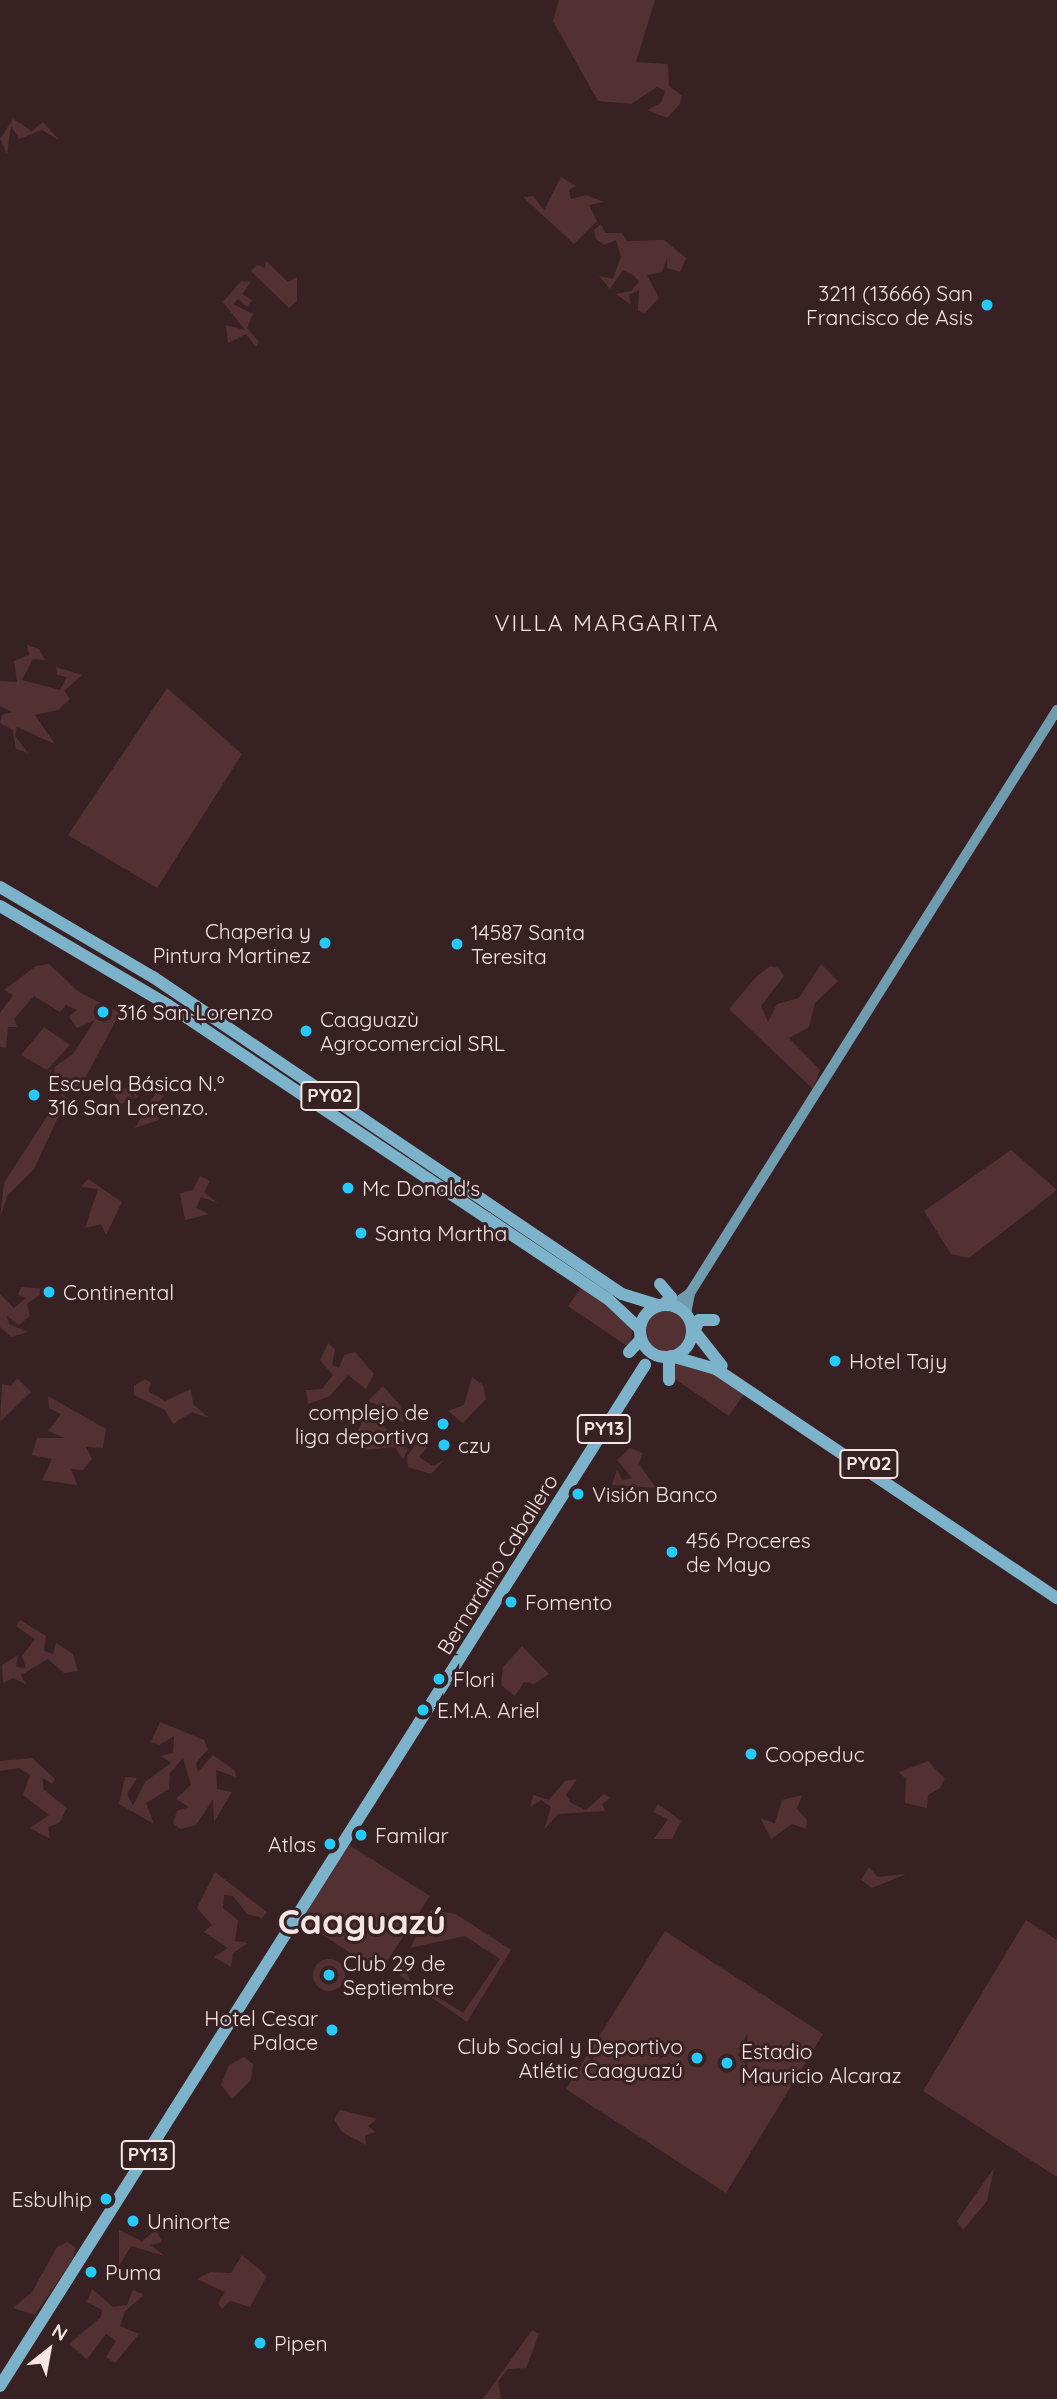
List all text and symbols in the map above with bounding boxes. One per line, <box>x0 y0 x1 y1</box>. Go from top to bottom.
place label: 3211 (13666) San Francisco de Asis <box>806 280 973 330</box>
marker: 3211 (13666) San Francisco de Asis <box>979 297 995 313</box>
district label: VILLA MARGARITA <box>496 609 718 637</box>
place label: Chaperia y Pintura Martinez <box>153 918 311 968</box>
place label: 14587 Santa Teresita <box>471 919 585 969</box>
marker: Chaperia y Pintura Martinez <box>317 935 333 951</box>
marker: 14587 Santa Teresita <box>449 936 465 952</box>
place label: 316 San Lorenzo <box>117 999 273 1025</box>
marker: 316 San Lorenzo <box>95 1004 111 1020</box>
place label: Caaguazù Agrocomercial SRL <box>320 1006 505 1056</box>
marker: Caaguazù Agrocomercial SRL <box>298 1023 314 1039</box>
place label: Escuela Básica N.º 316 San Lorenzo. <box>48 1070 224 1120</box>
road number: PY02 <box>300 1080 360 1112</box>
marker: Escuela Básica N.º 316 San Lorenzo. <box>26 1087 42 1103</box>
place label: Mc Donald's <box>362 1175 480 1201</box>
marker: Mc Donald's <box>340 1180 356 1196</box>
place label: Santa Martha <box>375 1220 507 1246</box>
marker: Santa Martha <box>353 1225 369 1241</box>
place label: Continental <box>63 1279 174 1305</box>
marker: Continental <box>41 1284 57 1300</box>
place label: Hotel Tajy <box>849 1348 947 1374</box>
marker: Hotel Tajy <box>827 1353 843 1369</box>
place label: complejo de liga deportiva <box>295 1399 429 1449</box>
road number: PY13 <box>576 1414 632 1444</box>
marker: complejo de liga deportiva <box>435 1416 451 1432</box>
place label: czu <box>458 1432 491 1458</box>
marker: czu <box>436 1437 452 1453</box>
road number: PY02 <box>839 1448 899 1480</box>
street label: Bernardino Caballero <box>431 1469 563 1659</box>
place label: Visión Banco <box>592 1481 717 1507</box>
marker: Visión Banco <box>570 1486 586 1502</box>
place label: 456 Proceres de Mayo <box>686 1527 811 1577</box>
marker: 456 Proceres de Mayo <box>664 1544 680 1560</box>
place label: Fomento <box>525 1589 612 1615</box>
marker: Fomento <box>503 1594 519 1610</box>
place label: Flori <box>453 1666 495 1692</box>
marker: Flori <box>431 1671 447 1687</box>
place label: E.M.A. Ariel <box>437 1697 540 1723</box>
marker: E.M.A. Ariel <box>415 1702 431 1718</box>
place label: Coopeduc <box>765 1741 865 1767</box>
marker: Coopeduc <box>743 1746 759 1762</box>
place label: Familar <box>375 1822 448 1848</box>
marker: Familar <box>353 1827 369 1843</box>
place label: Atlas <box>268 1831 316 1857</box>
marker: Atlas <box>322 1836 338 1852</box>
district label: Caaguazú <box>278 1900 446 1942</box>
place label: Club 29 de Septiembre <box>343 1950 454 2000</box>
marker: Club 29 de Septiembre <box>321 1967 337 1983</box>
place label: Hotel Cesar Palace <box>204 2005 318 2055</box>
marker: Hotel Cesar Palace <box>324 2022 340 2038</box>
place label: Club Social y Deportivo Atlétic Caaguazú <box>457 2033 683 2083</box>
place label: Estadio Mauricio Alcaraz <box>741 2038 902 2088</box>
marker: Club Social y Deportivo Atlétic Caaguazú <box>689 2050 705 2066</box>
marker: Estadio Mauricio Alcaraz <box>719 2055 735 2071</box>
road number: PY13 <box>120 2140 176 2170</box>
place label: Esbulhip <box>12 2186 92 2212</box>
marker: Esbulhip <box>98 2191 114 2207</box>
place label: Uninorte <box>147 2208 230 2234</box>
marker: Uninorte <box>125 2213 141 2229</box>
place label: Puma <box>105 2259 161 2285</box>
marker: Puma <box>83 2264 99 2280</box>
north arrow <box>14 2315 84 2385</box>
text: N <box>48 2318 72 2346</box>
place label: Pipen <box>274 2330 328 2356</box>
marker: Pipen <box>252 2335 268 2351</box>

